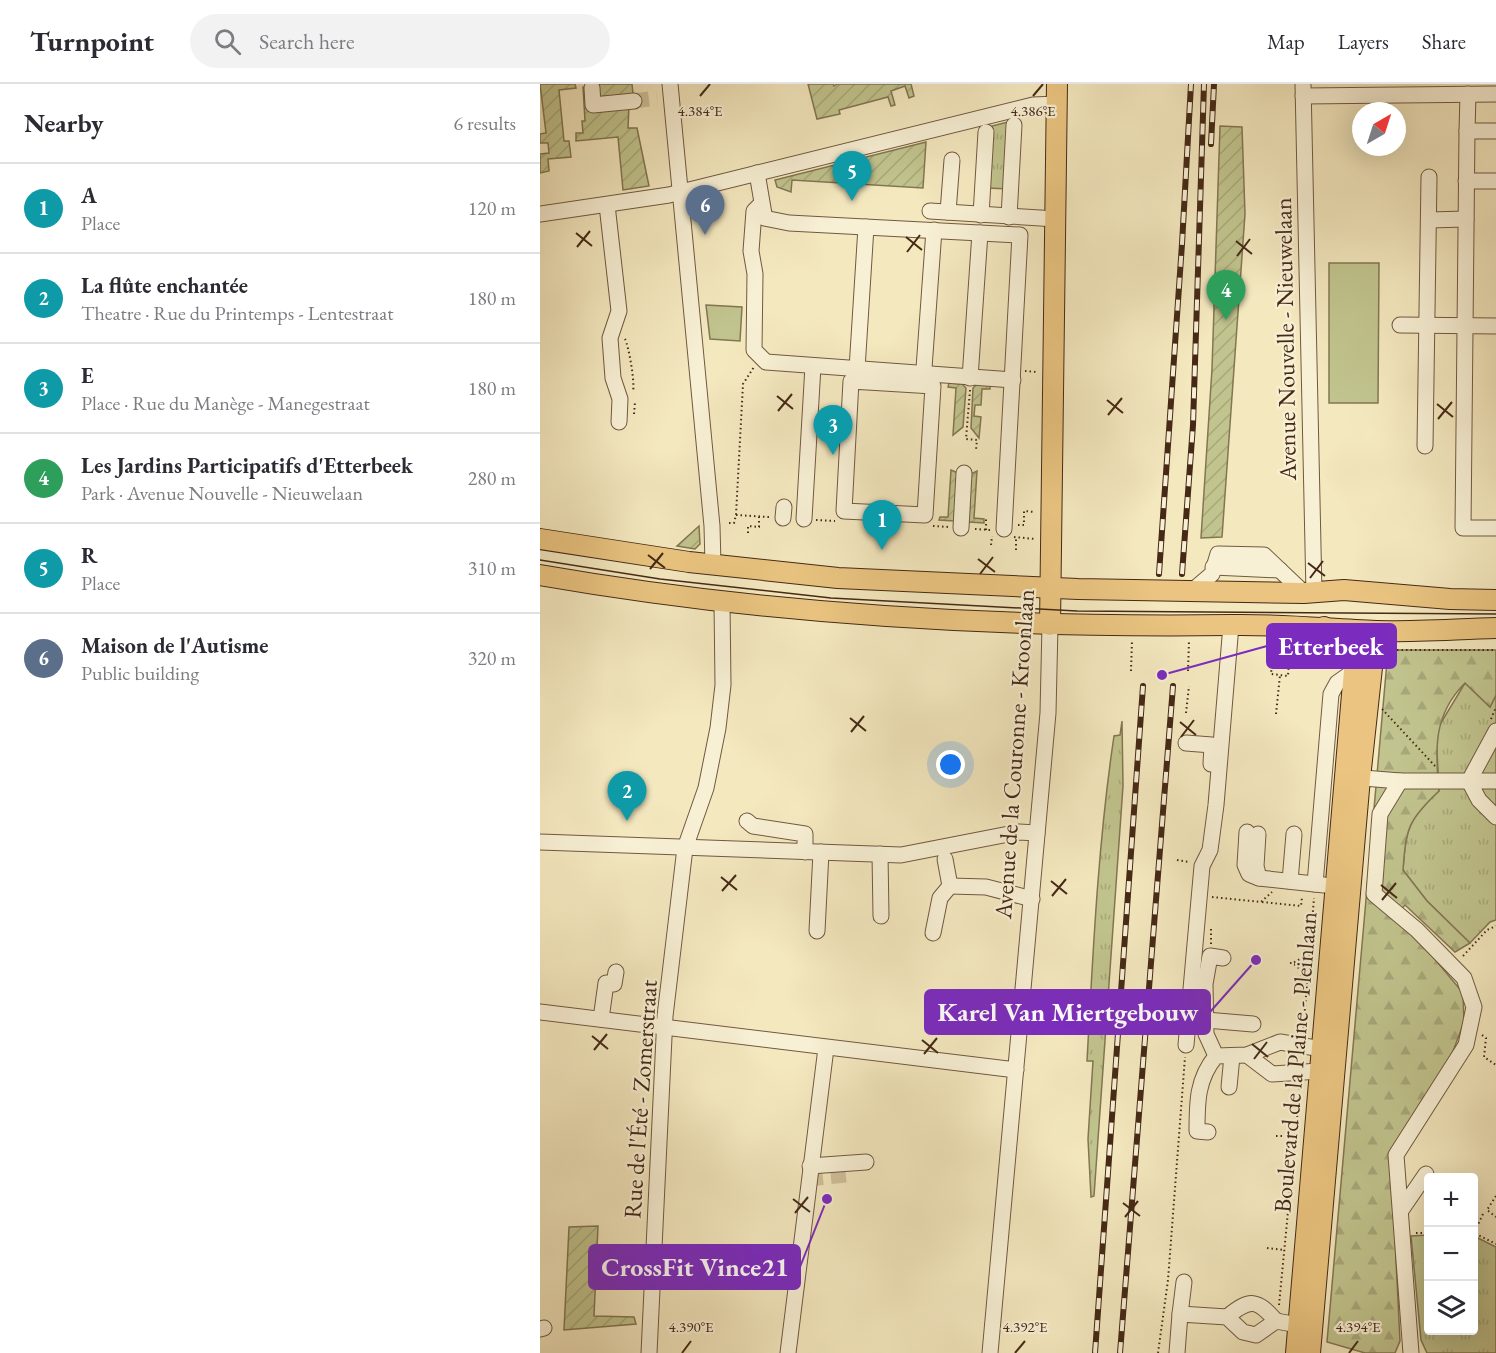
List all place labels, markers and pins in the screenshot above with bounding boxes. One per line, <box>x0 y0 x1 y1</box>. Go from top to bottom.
pin: 5 <box>832 152 872 201</box>
pin: 6 <box>686 186 724 235</box>
pin: 4 <box>1206 270 1246 320</box>
pin: 3 <box>814 406 852 455</box>
pin: 1 <box>862 500 902 550</box>
callout: Etterbeek <box>1267 624 1396 668</box>
pin: 2 <box>608 772 646 821</box>
callout: Karel Van Miertgebouw <box>925 990 1210 1034</box>
callout: CrossFit Vince21 <box>589 1245 800 1289</box>

